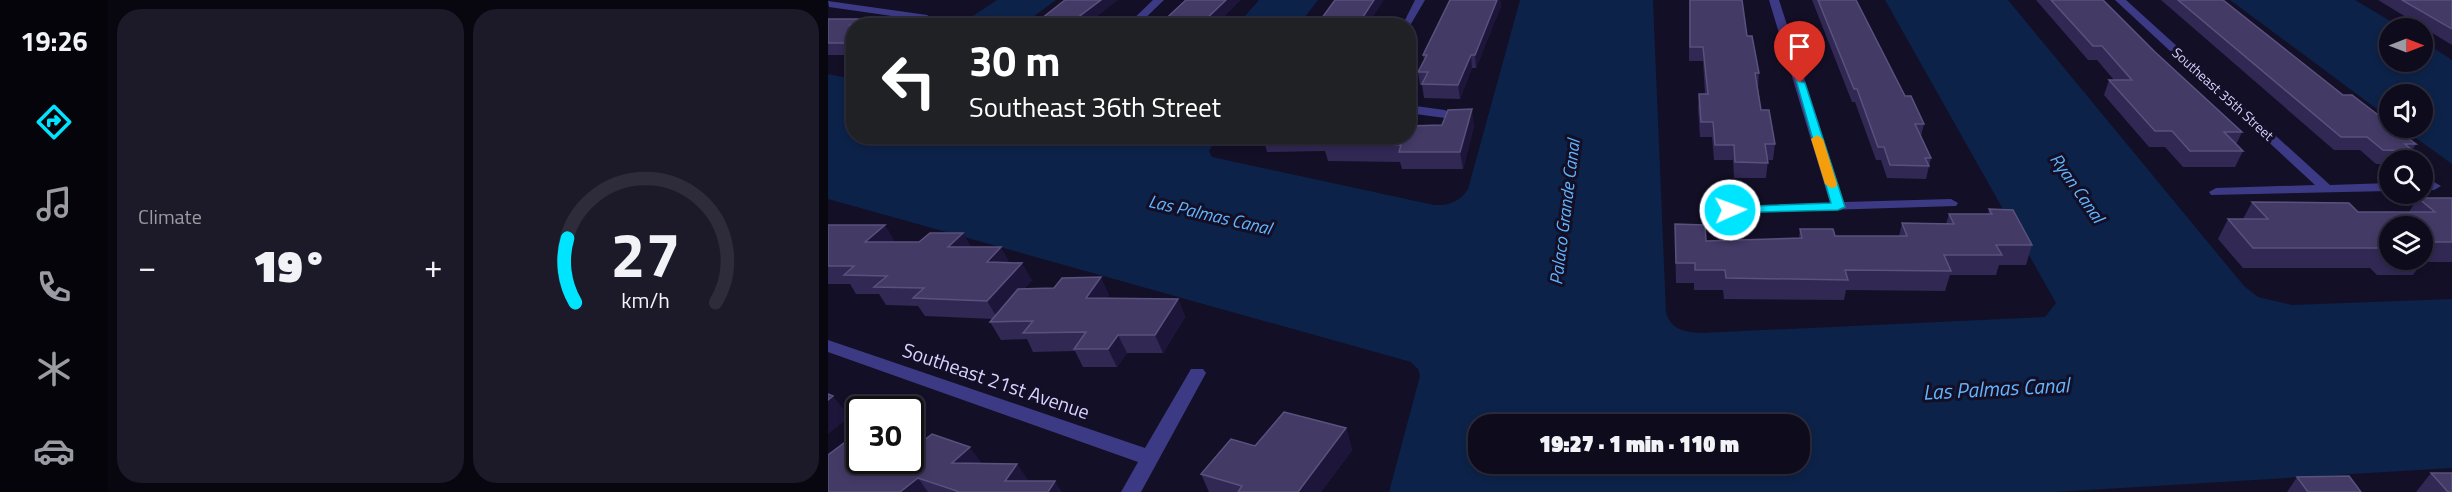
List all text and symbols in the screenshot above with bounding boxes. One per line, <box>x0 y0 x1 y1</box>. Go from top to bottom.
north arrow <box>2379 18 2433 72</box>
map controls <box>2379 18 2433 270</box>
text: 19:26 <box>20 20 88 61</box>
pin <box>1774 21 1825 83</box>
text: 30 m <box>969 28 1061 92</box>
icon: arrive <box>1783 30 1816 63</box>
icon: left <box>870 42 948 120</box>
street label: Southeast 35th Street <box>2168 42 2279 145</box>
button: sound <box>2379 84 2433 138</box>
text: Southeast 36th Street <box>969 86 1221 127</box>
icon: directions <box>33 101 75 143</box>
water label: Palaco Grande Canal <box>1542 136 1587 286</box>
water label: Ryan Canal <box>2043 147 2113 230</box>
button: search <box>2379 150 2433 204</box>
position arrow <box>1698 178 1762 242</box>
icon: music <box>33 183 75 225</box>
water label: Las Palmas Canal <box>1146 187 1276 242</box>
text: Climate <box>138 201 202 232</box>
text: 27 <box>611 206 681 301</box>
button: layers <box>2379 216 2433 270</box>
text: 19° <box>253 231 327 299</box>
text: − <box>138 241 156 291</box>
text: + <box>424 241 442 291</box>
icon: phone <box>33 266 75 308</box>
text: km/h <box>621 284 670 316</box>
street label: Southeast 21st Avenue <box>898 334 1094 427</box>
icon: climate <box>33 348 75 390</box>
water label: Las Palmas Canal <box>1922 368 2072 408</box>
speed limit sign: 30 <box>846 396 924 474</box>
text: 19:27 · 1 min · 110 m <box>1539 427 1739 461</box>
icon: car <box>33 430 75 472</box>

